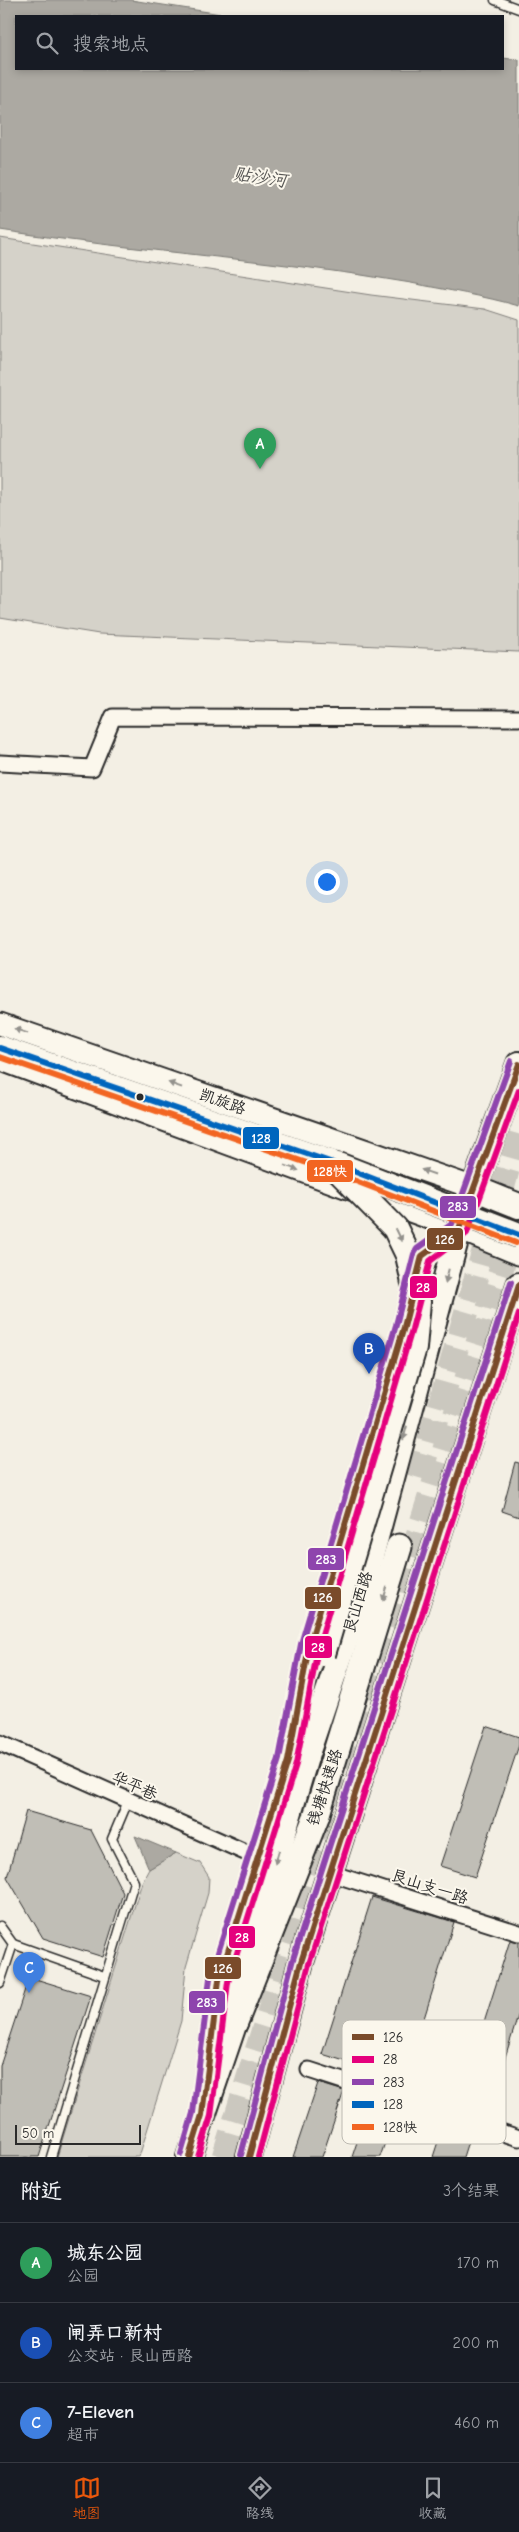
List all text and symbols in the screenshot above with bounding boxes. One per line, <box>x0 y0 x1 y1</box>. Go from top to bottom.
search box <box>15 15 504 70</box>
icon: search <box>33 29 61 57</box>
text: 搜索地点 <box>73 33 149 55</box>
water label: 贴沙河 <box>232 163 291 192</box>
pin: A <box>244 428 276 469</box>
your location <box>314 869 340 895</box>
one-way arrow <box>14 1027 29 1034</box>
one-way arrow <box>167 1081 182 1089</box>
street label: 凯旋路 <box>197 1086 248 1118</box>
unlabelled marker <box>135 1092 145 1102</box>
line badge: 128 <box>242 1126 280 1150</box>
text: 128 <box>251 1130 271 1147</box>
line badge: 128快 <box>306 1159 354 1183</box>
text: 128快 <box>313 1163 348 1180</box>
one-way arrow <box>285 1164 299 1172</box>
one-way arrow <box>420 1168 435 1175</box>
line badge: 283 <box>439 1195 477 1219</box>
text: 283 <box>447 1198 469 1215</box>
line badge: 126 <box>426 1227 464 1251</box>
one-way arrow <box>395 1228 403 1242</box>
text: 126 <box>435 1231 455 1248</box>
one-way arrow <box>443 1269 451 1284</box>
line badge: 28 <box>409 1275 438 1299</box>
text: 28 <box>416 1279 430 1296</box>
pin: B <box>353 1333 385 1374</box>
one-way arrow <box>401 1426 409 1441</box>
line badge: 283 <box>307 1547 345 1571</box>
text: 283 <box>315 1551 337 1568</box>
street label: 艮山西路 <box>340 1569 376 1636</box>
line badge: 126 <box>304 1586 342 1610</box>
one-way arrow <box>380 1586 388 1601</box>
text: 126 <box>313 1589 333 1606</box>
line badge: 28 <box>304 1635 333 1659</box>
text: 28 <box>311 1639 325 1656</box>
street label: 钱塘快速路 <box>304 1746 346 1828</box>
street label: 华平巷 <box>109 1768 160 1804</box>
one-way arrow <box>272 1849 280 1864</box>
street label: 艮山支一路 <box>389 1866 471 1908</box>
line badge: 28 <box>228 1925 256 1949</box>
text: 28 <box>235 1929 249 1946</box>
pin: C <box>13 1952 45 1993</box>
line badge: 126 <box>204 1956 242 1980</box>
text: 126 <box>213 1960 233 1977</box>
line badge: 283 <box>188 1990 226 2014</box>
text: 283 <box>196 1994 218 2011</box>
legend <box>342 2020 506 2144</box>
text: 126 <box>383 2029 403 2046</box>
text: 28 <box>383 2051 398 2068</box>
text: 283 <box>383 2074 405 2091</box>
text: 128 <box>383 2096 403 2113</box>
text: 128快 <box>383 2119 417 2136</box>
scale bar <box>15 2122 141 2145</box>
text: 50 m <box>22 2125 54 2142</box>
text: 附近 <box>20 2179 62 2203</box>
text: 3个结果 <box>443 2182 499 2200</box>
text: 城东公园 <box>67 2242 143 2264</box>
text: A <box>32 2254 40 2272</box>
text: 170 m <box>457 2254 499 2272</box>
text: 公园 <box>67 2267 99 2285</box>
text: 闸弄口新村 <box>67 2322 162 2344</box>
text: B <box>31 2334 41 2352</box>
text: 200 m <box>453 2334 499 2352</box>
text: 公交站 · 艮山西路 <box>67 2347 193 2365</box>
text: 7-Eleven <box>67 2401 134 2423</box>
text: C <box>31 2414 41 2432</box>
text: 460 m <box>454 2414 499 2432</box>
text: 超市 <box>67 2426 99 2444</box>
tab: 地图 <box>73 2474 101 2522</box>
tab: 路线 <box>246 2474 274 2522</box>
tab: 收藏 <box>419 2474 447 2522</box>

